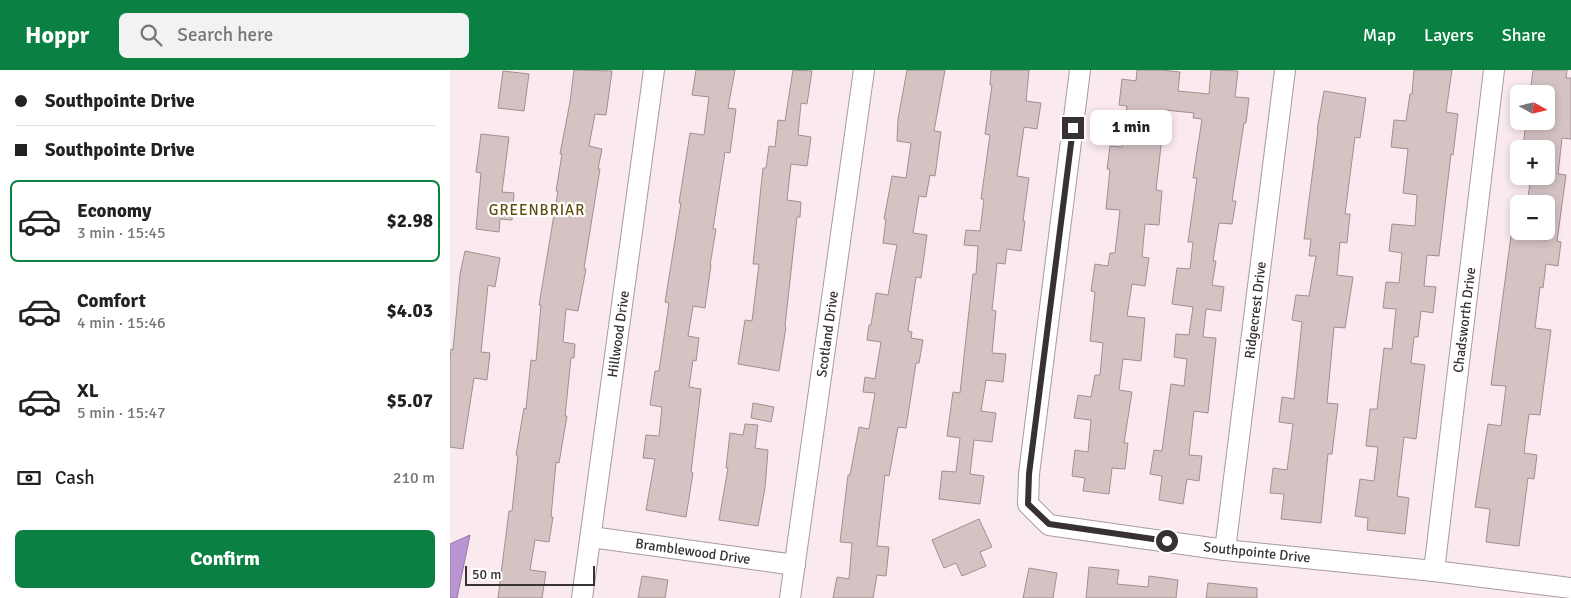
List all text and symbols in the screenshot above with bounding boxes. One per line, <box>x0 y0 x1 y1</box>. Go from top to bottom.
search box <box>119 13 469 58</box>
text: Hoppr <box>25 20 89 50</box>
icon: search <box>137 21 165 49</box>
text: Search here <box>177 23 273 47</box>
text: Map <box>1363 24 1396 46</box>
text: Layers <box>1424 24 1474 46</box>
text: Share <box>1502 24 1546 46</box>
north arrow <box>1510 85 1555 130</box>
map controls <box>1510 85 1555 240</box>
text: Southpointe Drive <box>45 89 195 113</box>
callout: 1 min <box>1090 110 1173 146</box>
route end <box>1062 117 1084 139</box>
text: 1 min <box>1112 117 1150 137</box>
text: Southpointe Drive <box>45 138 195 162</box>
button: + <box>1510 140 1555 185</box>
button: − <box>1510 195 1555 240</box>
icon: car <box>17 199 62 244</box>
text: Economy <box>77 199 151 223</box>
district label: GREENBRIAR <box>489 201 585 219</box>
text: $2.98 <box>387 209 433 233</box>
text: 3 min · 15:45 <box>77 223 166 243</box>
street label: Ridgecrest Drive <box>1241 260 1270 360</box>
street label: Chadsworth Drive <box>1450 266 1479 374</box>
icon: car <box>17 289 62 334</box>
text: Comfort <box>77 289 146 313</box>
street label: Hillwood Drive <box>604 290 633 379</box>
street label: Scotland Drive <box>813 290 842 378</box>
text: $4.03 <box>387 299 433 323</box>
text: 4 min · 15:46 <box>77 313 166 333</box>
icon: car <box>17 379 62 424</box>
text: XL <box>77 379 99 403</box>
text: $5.07 <box>387 389 433 413</box>
text: 5 min · 15:47 <box>77 403 166 423</box>
icon: cash <box>15 464 43 492</box>
text: Cash <box>55 466 95 490</box>
text: 210 m <box>393 468 435 488</box>
button: Confirm <box>15 530 435 588</box>
route start <box>1156 530 1178 552</box>
street label: Bramblewood Drive <box>634 535 752 568</box>
street label: Southpointe Drive <box>1203 538 1311 567</box>
scale bar <box>465 563 595 586</box>
text: 50 m <box>472 566 501 583</box>

